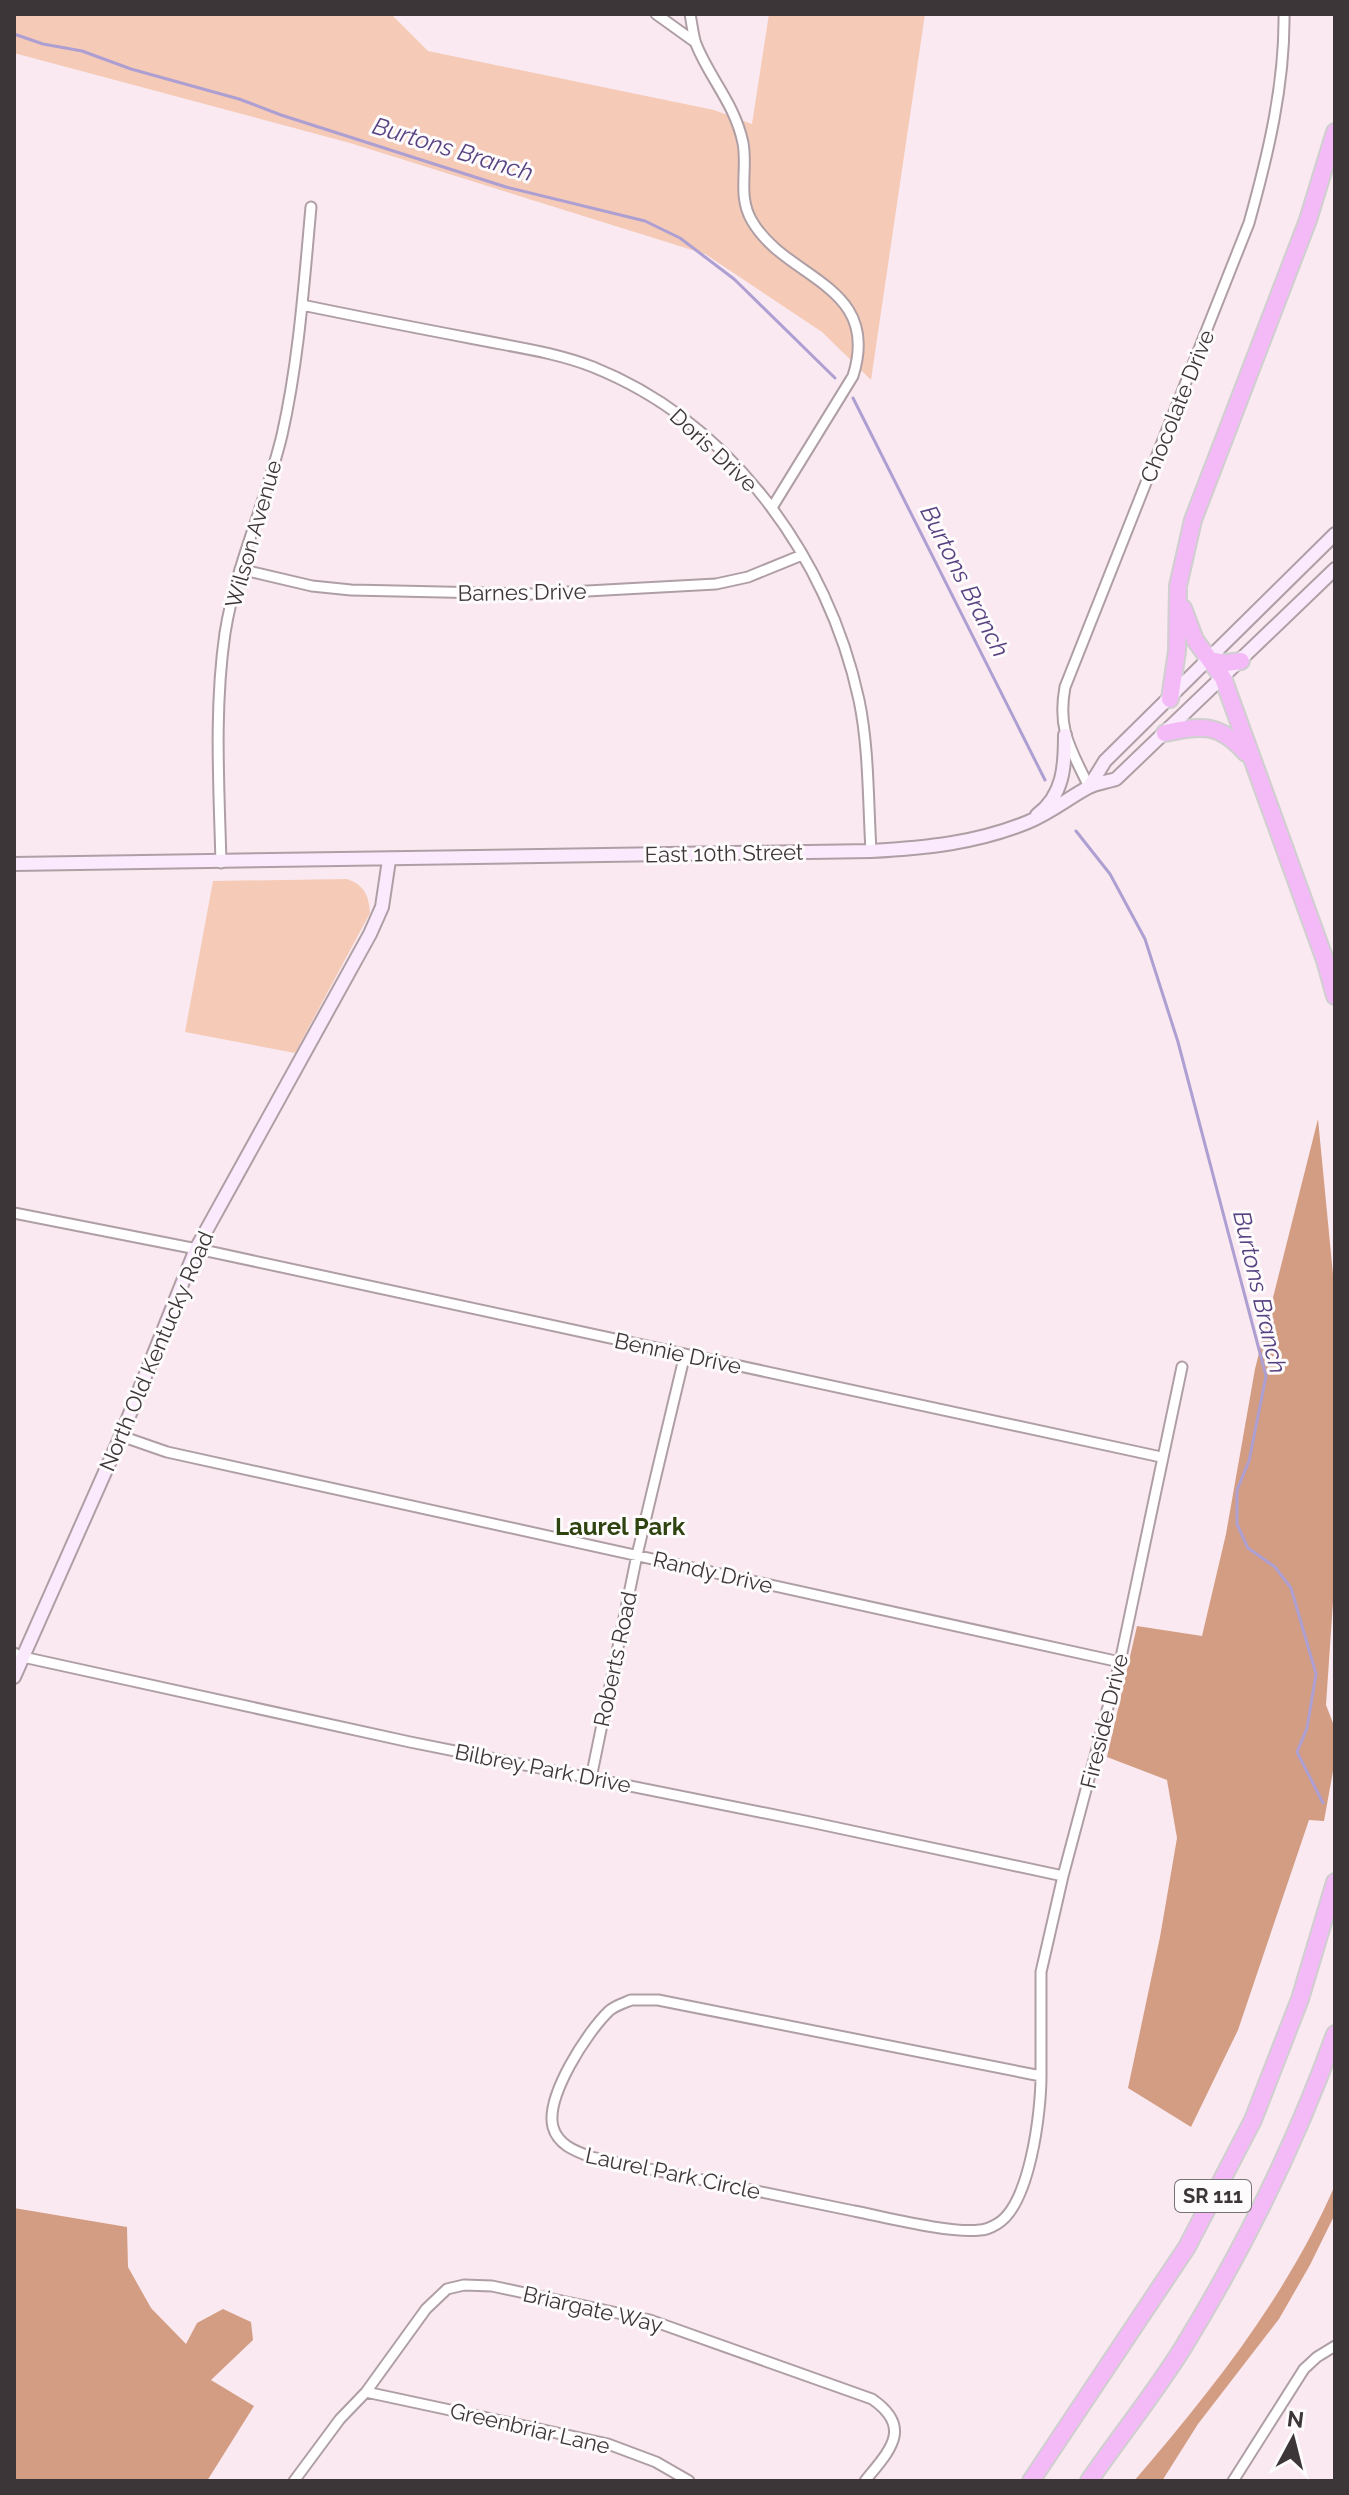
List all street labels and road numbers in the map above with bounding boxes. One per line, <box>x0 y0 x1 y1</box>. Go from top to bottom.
street label: Chocolate Drive <box>1135 326 1219 486</box>
street label: Doris Drive <box>665 403 763 497</box>
street label: Wilson Avenue <box>219 457 287 611</box>
street label: Barnes Drive <box>457 578 587 606</box>
street label: East 10th Street <box>644 839 804 867</box>
street label: North Old Kentucky Road <box>94 1227 218 1475</box>
street label: Bennie Drive <box>612 1327 744 1379</box>
street label: Randy Drive <box>651 1546 776 1598</box>
street label: Roberts Road <box>588 1589 642 1729</box>
street label: Fireside Drive <box>1075 1651 1133 1791</box>
street label: Bilbrey Park Drive <box>453 1738 633 1798</box>
street label: Laurel Park Circle <box>583 2142 763 2204</box>
road number: SR 111 <box>1175 2180 1251 2212</box>
street label: Briargate Way <box>521 2280 665 2338</box>
street label: Greenbriar Lane <box>448 2397 613 2459</box>

